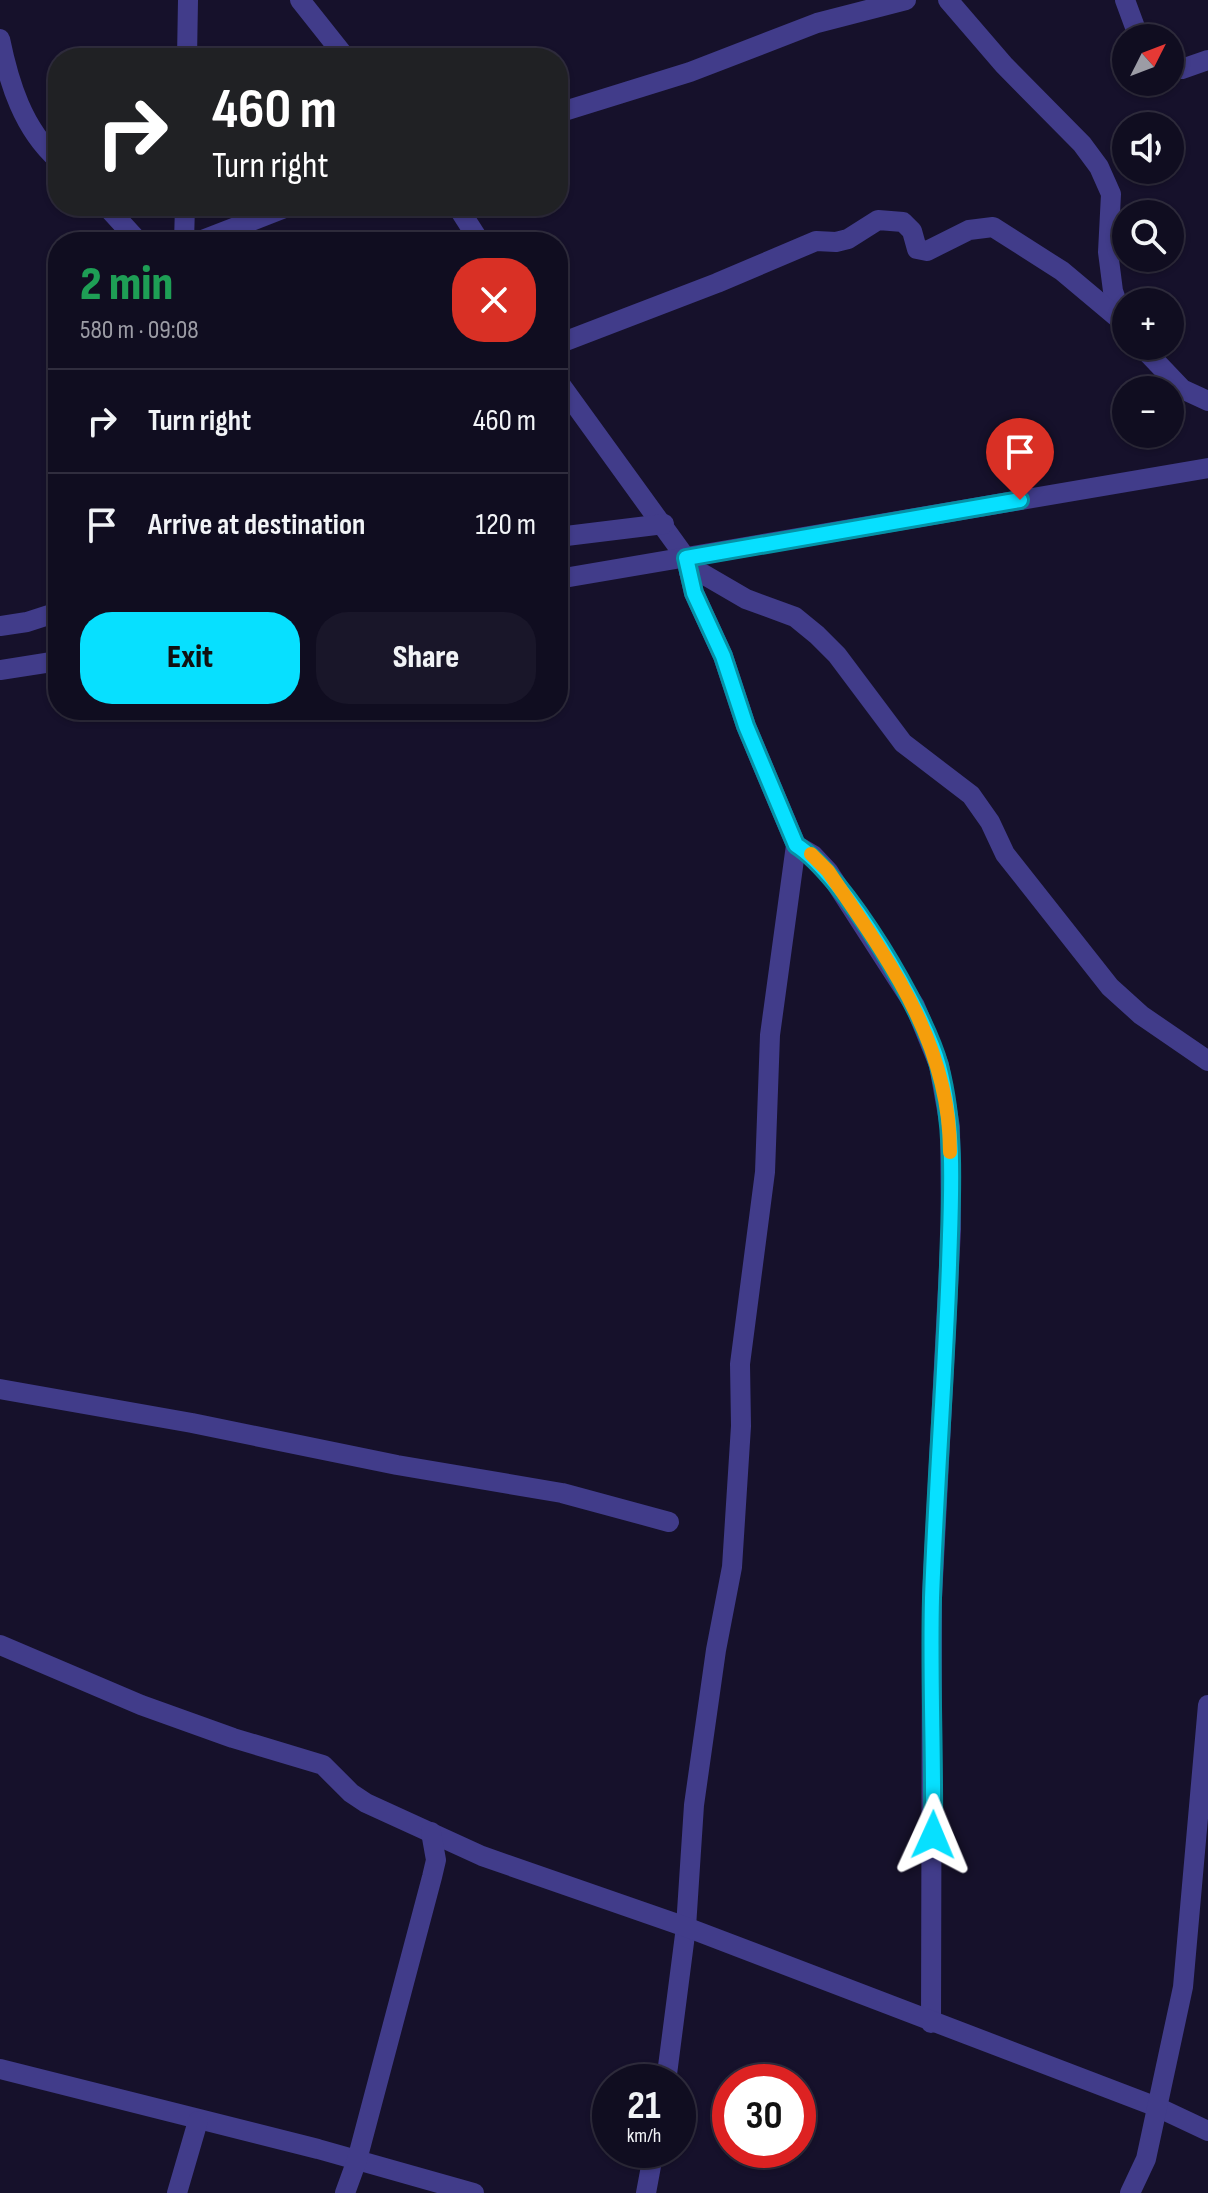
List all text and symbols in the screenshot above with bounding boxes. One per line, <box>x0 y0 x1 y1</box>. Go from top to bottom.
north arrow <box>1112 24 1184 96</box>
map controls <box>1112 24 1184 448</box>
text: 460 m <box>212 77 337 144</box>
icon: right <box>80 80 184 184</box>
button: sound <box>1112 112 1184 184</box>
text: Turn right <box>212 145 329 188</box>
button: search <box>1112 200 1184 272</box>
text: 2 min <box>80 256 173 313</box>
button: close <box>452 258 536 342</box>
button: + <box>1112 288 1184 360</box>
text: 580 m · 09:08 <box>80 315 199 346</box>
button: − <box>1112 376 1184 448</box>
icon: right <box>80 399 124 443</box>
text: Turn right <box>148 403 251 439</box>
text: 460 m <box>473 403 536 439</box>
pin <box>986 418 1054 500</box>
icon: arrive <box>998 430 1042 474</box>
icon: arrive <box>80 503 124 547</box>
text: Arrive at destination <box>148 507 365 543</box>
text: 120 m <box>475 507 536 543</box>
button: Exit <box>80 612 300 704</box>
button: Share <box>316 612 536 704</box>
position arrow <box>891 1793 975 1877</box>
speed limit sign: 30 <box>712 2064 816 2168</box>
text: 21 <box>627 2082 661 2130</box>
text: km/h <box>627 2124 661 2148</box>

